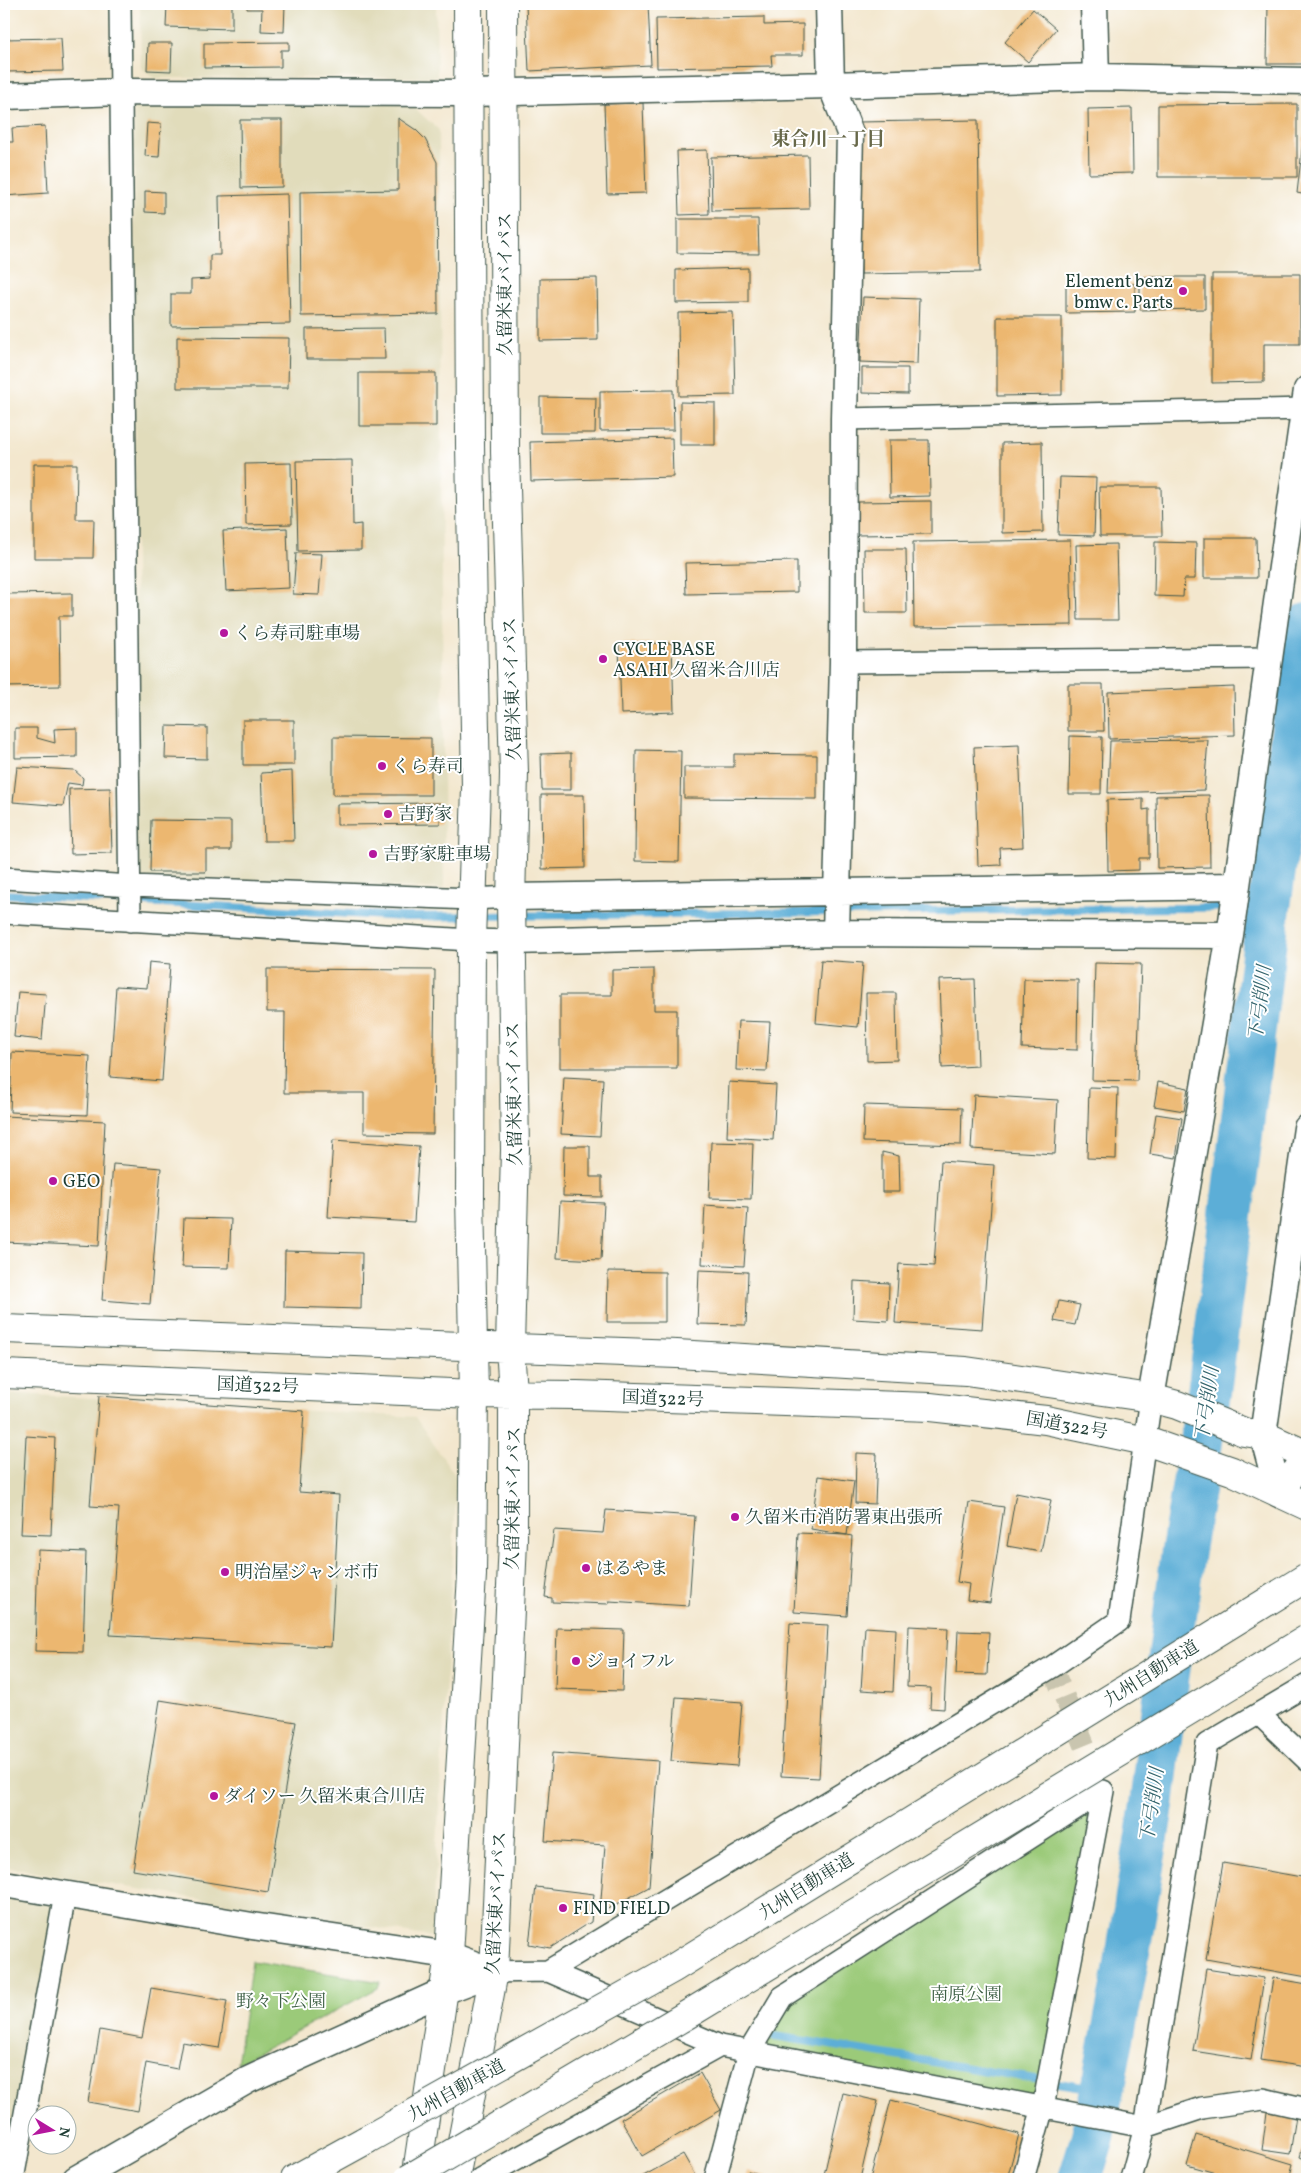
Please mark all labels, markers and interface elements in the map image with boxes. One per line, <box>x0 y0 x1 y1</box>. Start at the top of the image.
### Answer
district label: 東合川一丁目 <box>771 127 885 153</box>
street label: 久留米東バイパス <box>494 212 519 356</box>
place label: Element benz bmw c. Parts <box>1065 270 1173 316</box>
marker: Element benz bmw c. Parts <box>1177 285 1189 297</box>
street label: 久留米東バイパス <box>499 617 528 761</box>
place label: くら寿司駐車場 <box>234 622 360 647</box>
marker: くら寿司駐車場 <box>218 627 230 639</box>
place label: CYCLE BASE ASAHI 久留米合川店 <box>613 638 780 684</box>
marker: CYCLE BASE ASAHI 久留米合川店 <box>597 653 609 665</box>
place label: くら寿司 <box>392 755 464 780</box>
marker: くら寿司 <box>376 760 388 772</box>
place label: 吉野家 <box>398 803 452 828</box>
marker: 吉野家 <box>382 808 394 820</box>
place label: 吉野家駐車場 <box>383 843 491 868</box>
marker: 吉野家駐車場 <box>367 848 379 860</box>
water label: 下弓削川 <box>1243 962 1279 1043</box>
street label: 久留米東バイパス <box>502 1022 529 1166</box>
place label: GEO <box>63 1170 100 1195</box>
marker: GEO <box>47 1175 59 1187</box>
water label: 下弓削川 <box>1190 1363 1226 1444</box>
street label: 国道322号 <box>216 1373 300 1400</box>
street label: 国道322号 <box>621 1386 705 1413</box>
street label: 国道322号 <box>1024 1407 1110 1446</box>
street label: 久留米東バイパス <box>501 1426 528 1570</box>
place label: 久留米市消防署東出張所 <box>745 1506 943 1531</box>
marker: 久留米市消防署東出張所 <box>729 1511 741 1523</box>
place label: はるやま <box>596 1557 668 1582</box>
place label: 明治屋ジャンボ市 <box>235 1561 379 1586</box>
marker: はるやま <box>580 1562 592 1574</box>
marker: 明治屋ジャンボ市 <box>219 1566 231 1578</box>
street label: 九州自動車道 <box>1099 1635 1204 1713</box>
place label: ジョイフル <box>586 1650 674 1675</box>
marker: ジョイフル <box>570 1655 582 1667</box>
water label: 下弓削川 <box>1135 1764 1171 1845</box>
place label: ダイソー 久留米東合川店 <box>224 1785 425 1810</box>
marker: ダイソー 久留米東合川店 <box>208 1790 220 1802</box>
street label: 久留米東バイパス <box>481 1831 514 1975</box>
street label: 九州自動車道 <box>754 1848 859 1926</box>
place label: FIND FIELD <box>573 1897 670 1922</box>
marker: FIND FIELD <box>557 1902 569 1914</box>
park label: 南原公園 <box>930 1983 1002 2008</box>
park label: 野々下公園 <box>236 1990 326 2015</box>
street label: 九州自動車道 <box>403 2054 510 2128</box>
north arrow <box>28 2106 78 2156</box>
text: N <box>53 2125 74 2139</box>

